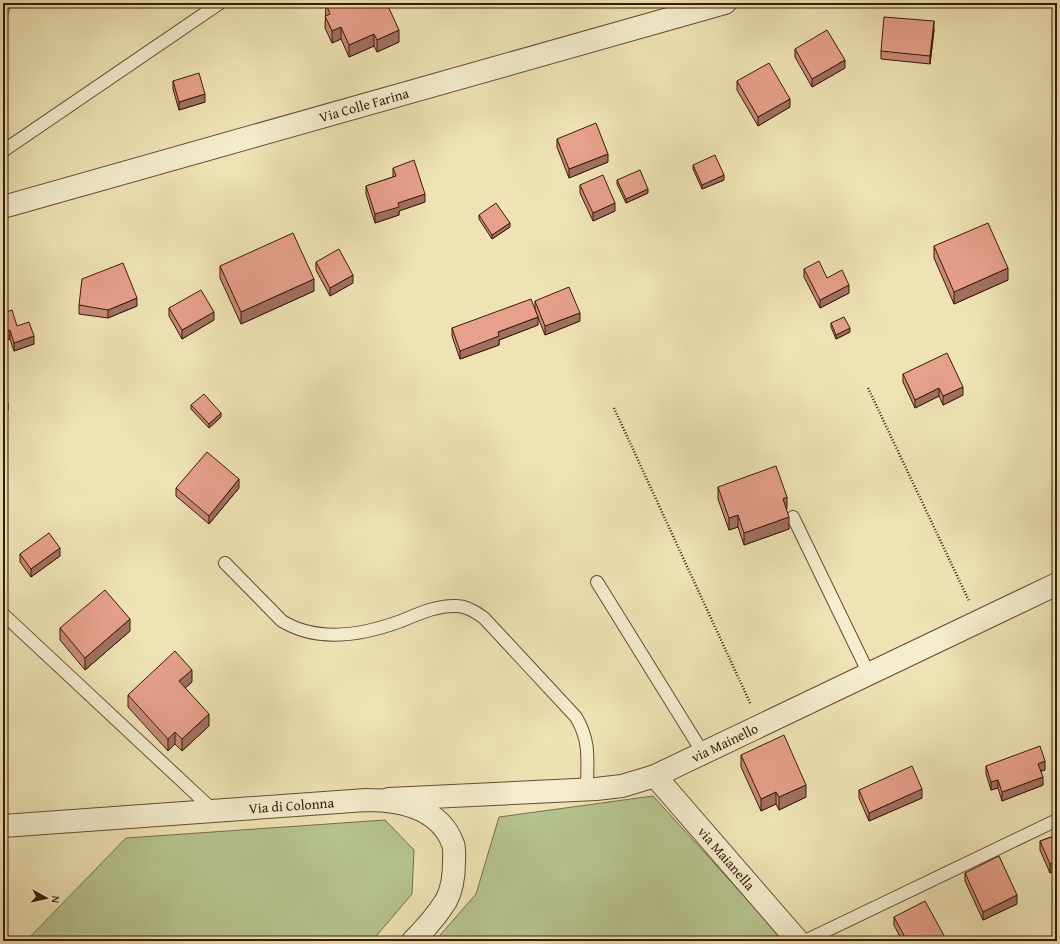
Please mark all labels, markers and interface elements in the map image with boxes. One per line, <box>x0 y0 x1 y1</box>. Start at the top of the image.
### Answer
street label: Via Colle Farina <box>317 83 411 127</box>
street label: via Mainello <box>688 718 761 767</box>
street label: Via di Colonna <box>248 792 335 818</box>
street label: via Maianella <box>693 822 760 895</box>
north arrow <box>26 878 66 918</box>
text: N <box>47 895 64 905</box>

